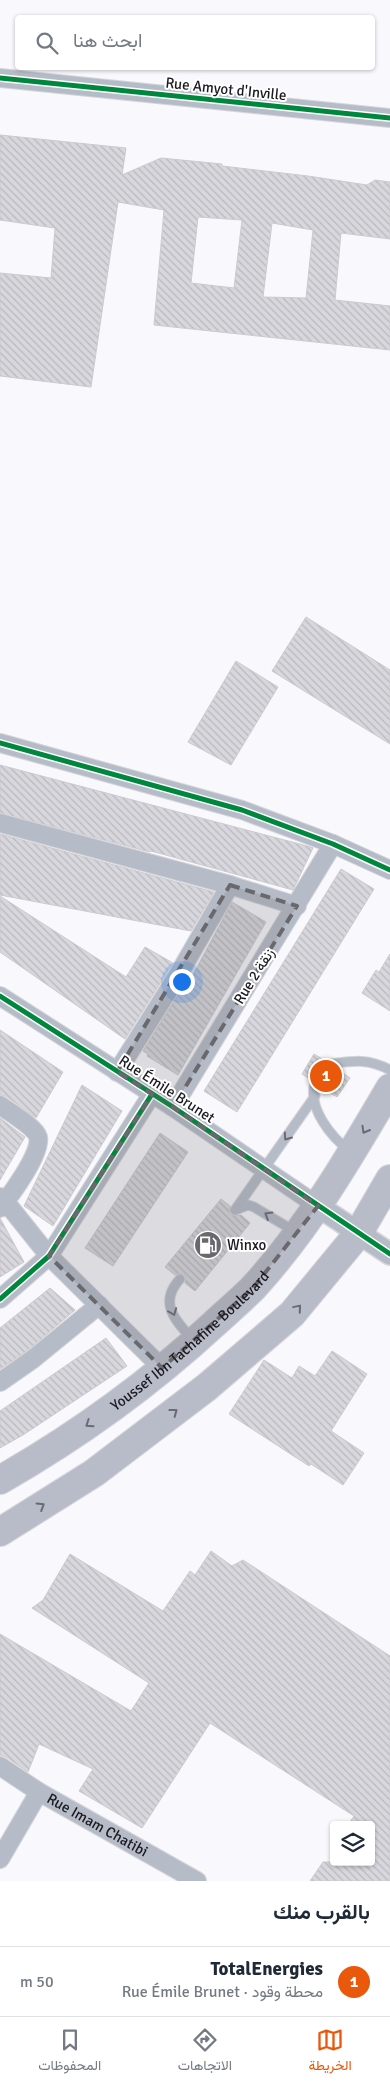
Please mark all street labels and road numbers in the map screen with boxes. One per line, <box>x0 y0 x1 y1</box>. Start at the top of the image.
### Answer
street label: Rue Amyot d'Inville <box>165 74 287 104</box>
street label: Rue 2 زنقة <box>230 945 278 1007</box>
street label: Rue Émile Brunet <box>116 1050 219 1127</box>
street label: Youssef Ibn Tachafine Boulevard <box>107 1267 273 1415</box>
street label: Rue Imam Chatibi <box>44 1789 151 1861</box>

